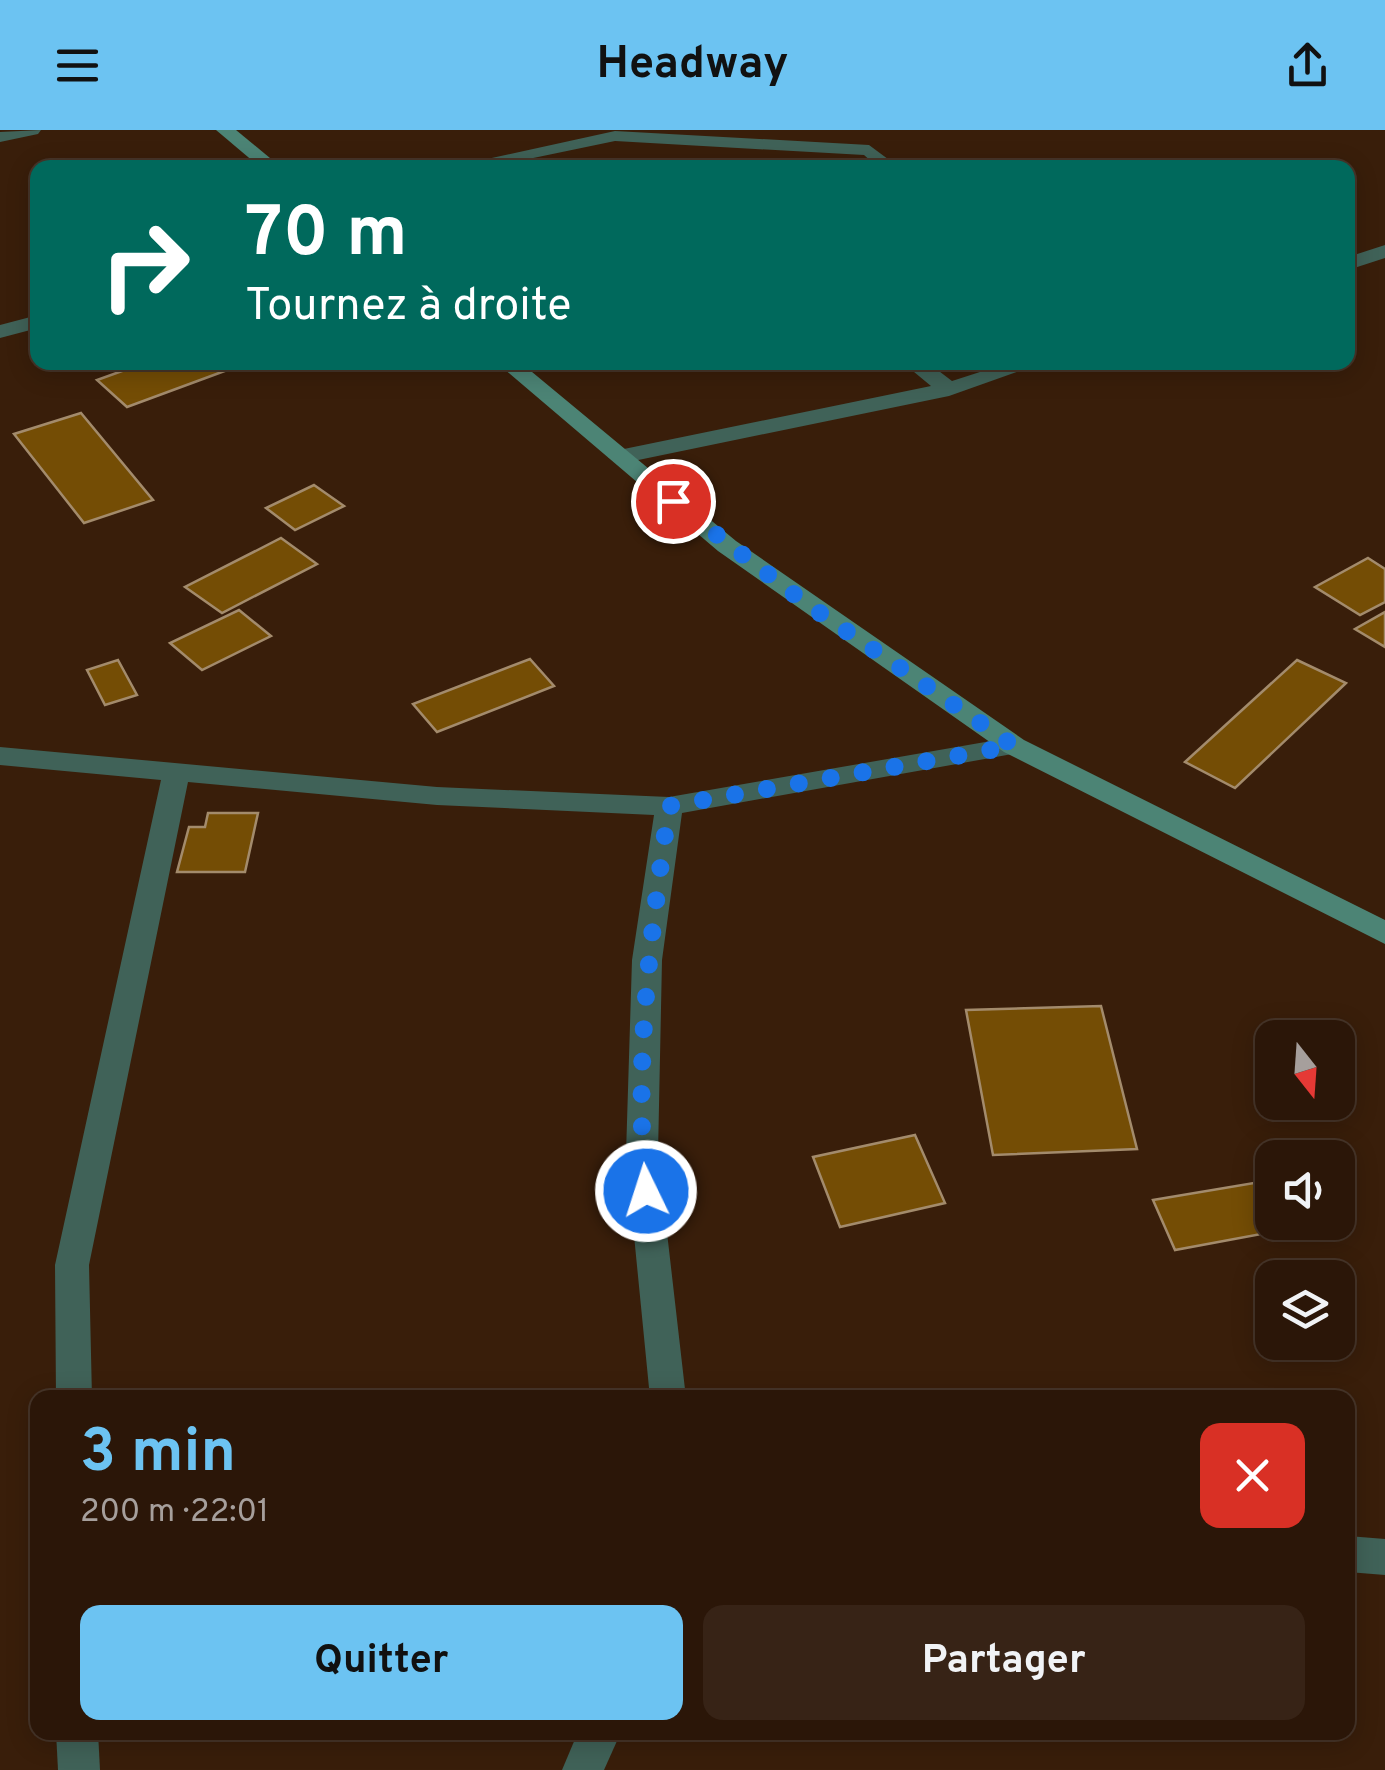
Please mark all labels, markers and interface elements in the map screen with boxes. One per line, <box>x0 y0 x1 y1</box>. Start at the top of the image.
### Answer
text: Headway <box>596 37 789 94</box>
icon: menu <box>50 38 105 93</box>
icon: share <box>1280 38 1335 93</box>
text: 70 m <box>245 192 408 281</box>
icon: right <box>80 200 210 330</box>
text: Tournez à droite <box>245 279 572 336</box>
pin <box>631 459 716 544</box>
icon: arrive <box>646 474 701 529</box>
north arrow <box>1255 1020 1355 1120</box>
map controls <box>1255 1020 1355 1360</box>
position arrow <box>594 1139 698 1243</box>
button: sound <box>1255 1140 1355 1240</box>
button: layers <box>1255 1260 1355 1360</box>
text: 3 min <box>80 1417 236 1493</box>
button: close <box>1200 1423 1305 1528</box>
text: 200 m · 22:01 <box>80 1493 269 1533</box>
button: Quitter <box>80 1605 683 1720</box>
button: Partager <box>703 1605 1305 1720</box>

